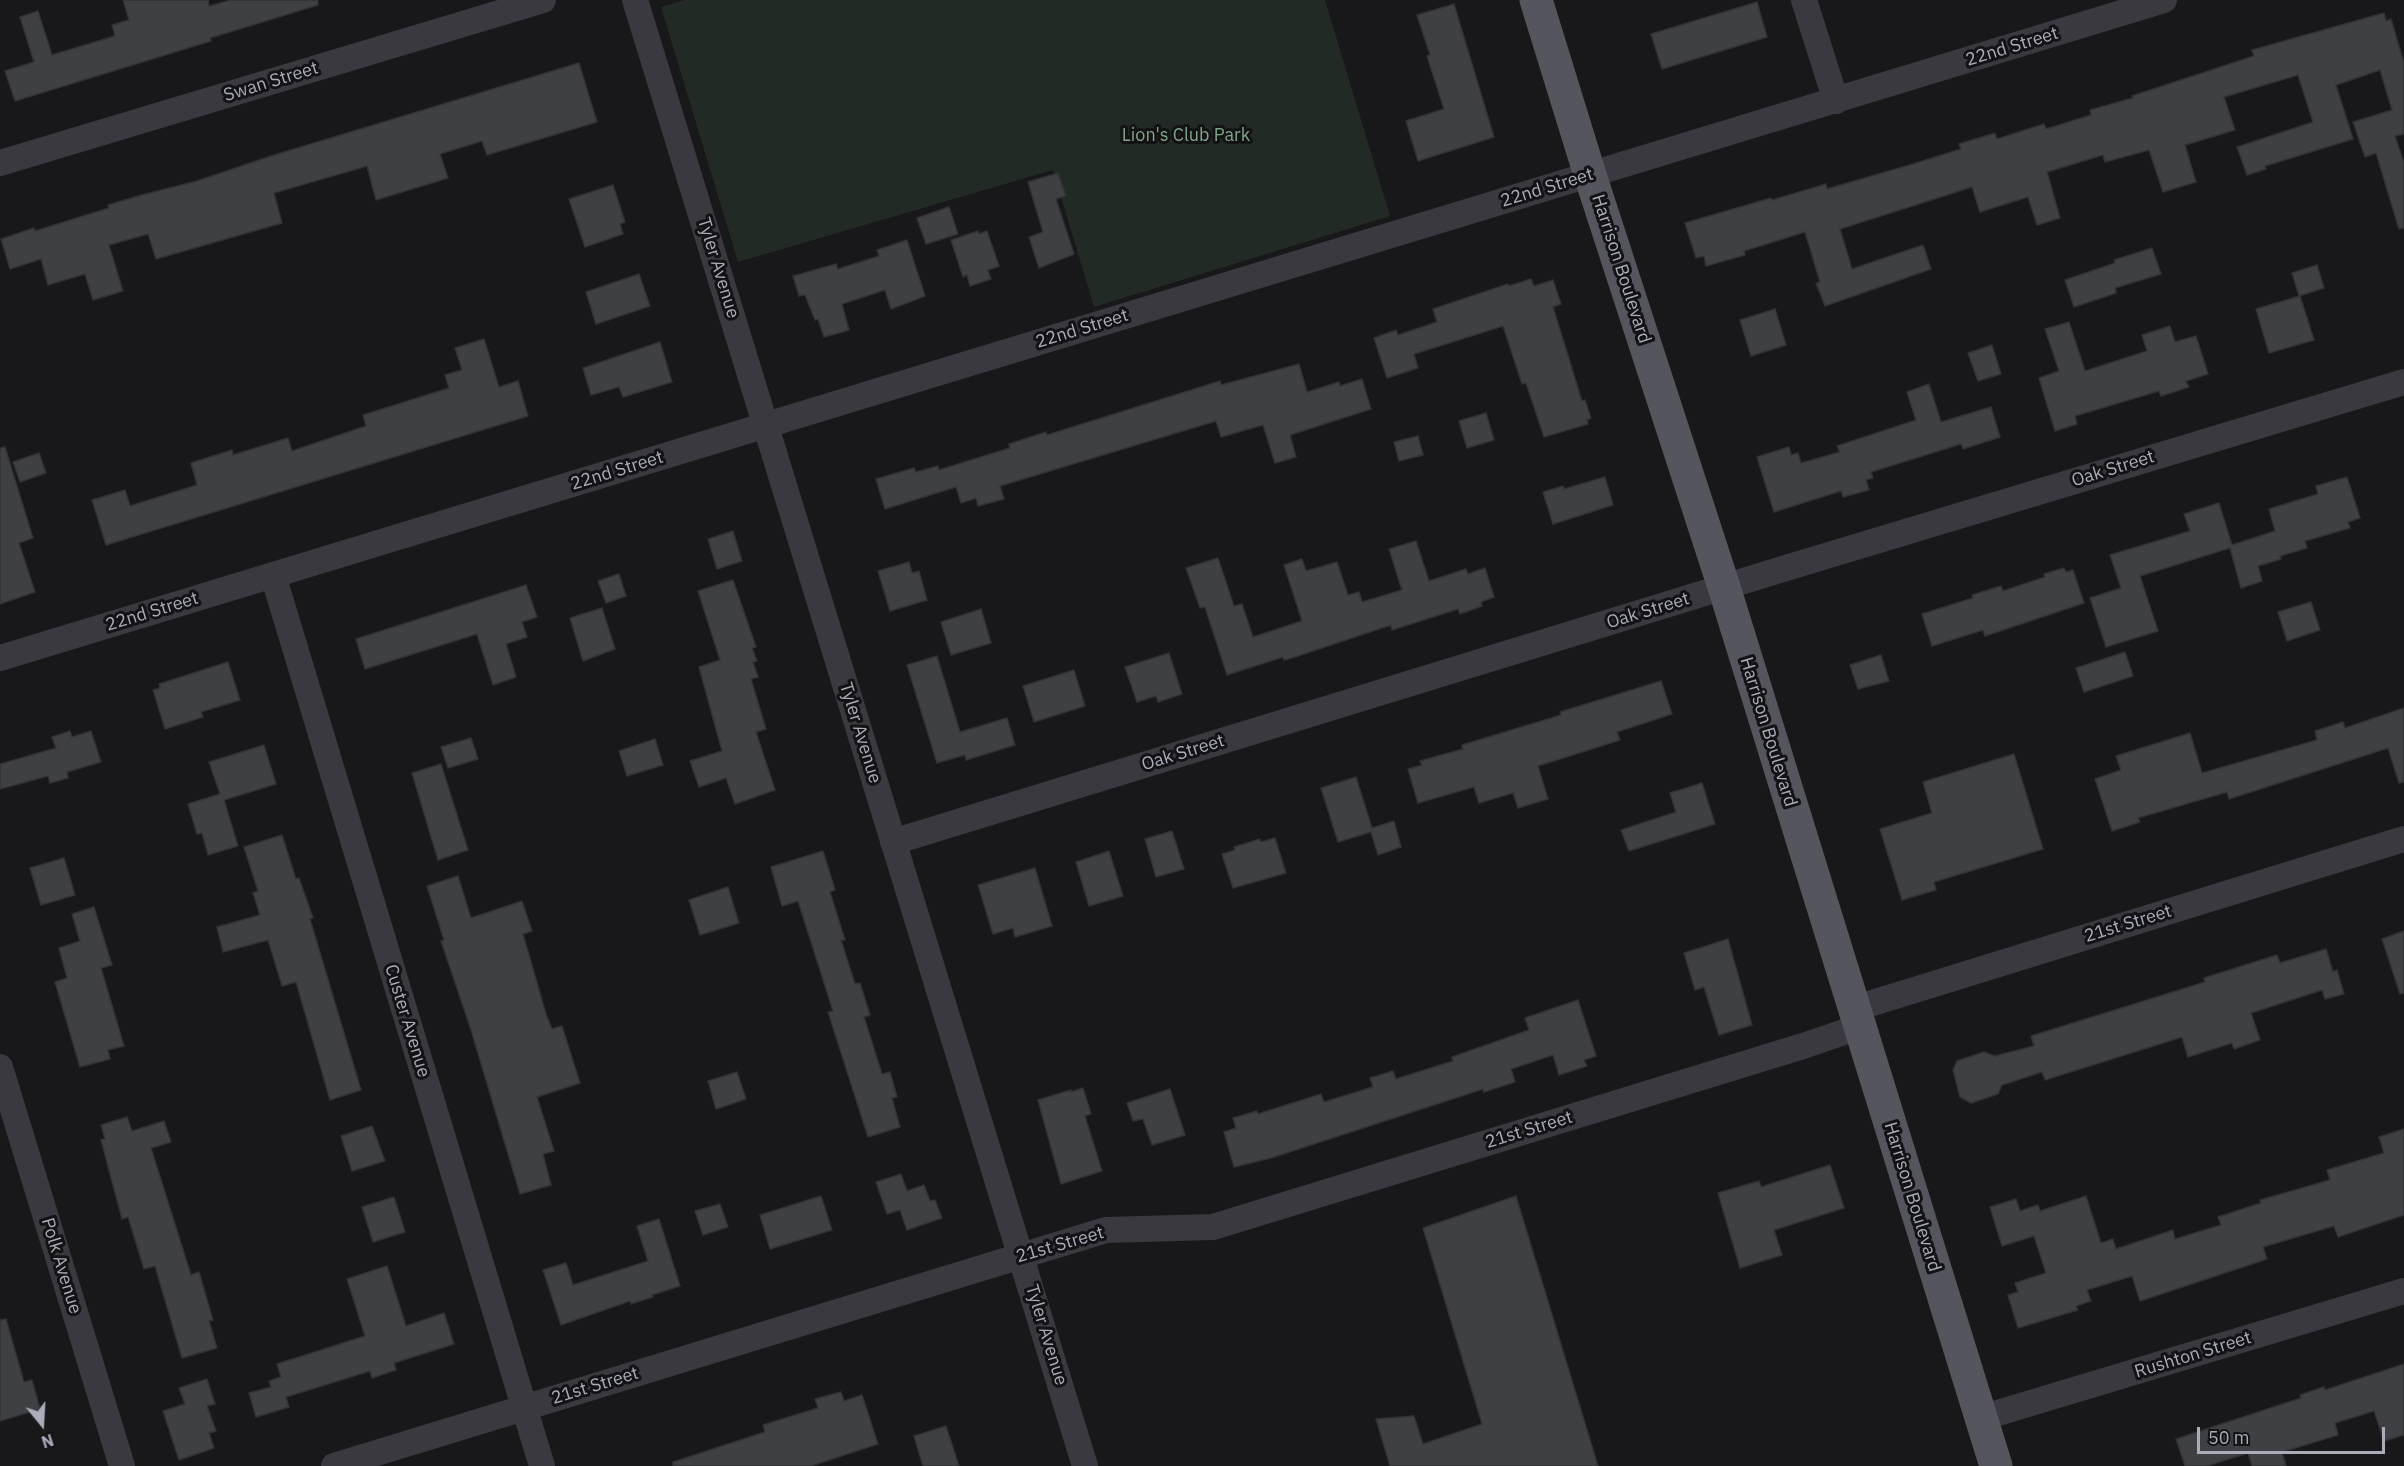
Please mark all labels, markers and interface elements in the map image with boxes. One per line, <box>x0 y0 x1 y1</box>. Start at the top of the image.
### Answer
street label: 22nd Street <box>1963 23 2061 71</box>
street label: Swan Street <box>221 57 321 107</box>
park label: Lion's Club Park <box>1122 125 1250 147</box>
street label: 22nd Street <box>1498 164 1596 212</box>
street label: Harrison Boulevard <box>1587 192 1655 346</box>
street label: Tyler Avenue <box>692 215 744 321</box>
street label: 22nd Street <box>1033 305 1131 353</box>
street label: Oak Street <box>2069 446 2157 492</box>
street label: 22nd Street <box>568 447 666 495</box>
street label: 22nd Street <box>103 588 201 636</box>
street label: Oak Street <box>1604 588 1692 634</box>
street label: Harrison Boulevard <box>1735 655 1801 809</box>
street label: Tyler Avenue <box>834 680 886 786</box>
street label: Oak Street <box>1139 730 1227 776</box>
street label: 21st Street <box>2082 900 2174 948</box>
street label: Custer Avenue <box>380 962 434 1080</box>
street label: 21st Street <box>1483 1106 1575 1154</box>
street label: Harrison Boulevard <box>1879 1120 1945 1274</box>
street label: Polk Avenue <box>36 1215 86 1317</box>
street label: 21st Street <box>1014 1222 1106 1268</box>
street label: Tyler Avenue <box>1020 1282 1072 1388</box>
street label: Rushton Street <box>2132 1327 2254 1383</box>
street label: 21st Street <box>549 1362 641 1410</box>
north arrow <box>12 1394 72 1454</box>
scale bar <box>2200 1415 2388 1453</box>
text: 50 m <box>2208 1426 2250 1449</box>
text: N <box>39 1430 56 1452</box>

